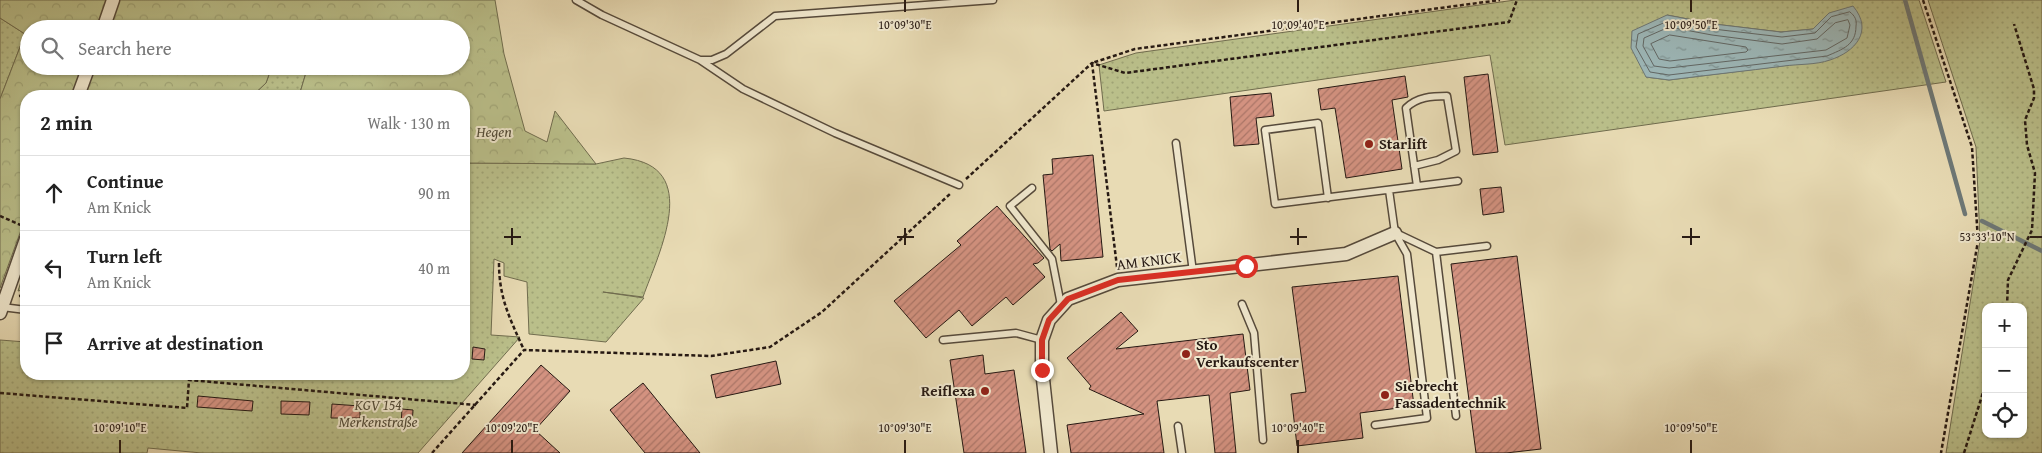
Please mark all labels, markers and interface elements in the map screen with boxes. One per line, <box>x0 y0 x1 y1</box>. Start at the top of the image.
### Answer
text: 10°09'30"E <box>878 16 932 33</box>
text: 10°09'40"E <box>1271 16 1325 33</box>
text: 10°09'50"E <box>1664 16 1718 33</box>
search box <box>20 20 470 75</box>
icon: search <box>38 34 66 62</box>
text: Search here <box>78 34 172 62</box>
text: 2 min <box>40 107 92 138</box>
text: Walk · 130 m <box>367 111 450 135</box>
park label: Hegen <box>475 121 512 142</box>
place label: Starlift <box>1379 133 1428 154</box>
marker: Starlift <box>1363 138 1375 150</box>
text: Continue <box>87 167 164 195</box>
icon: ahead <box>40 179 68 207</box>
text: 90 m <box>418 181 450 205</box>
text: Am Knick <box>87 195 151 219</box>
text: 53°33'10"N <box>1959 228 2015 245</box>
text: Turn left <box>87 242 162 270</box>
street label: AM KNICK <box>1115 246 1183 275</box>
icon: left <box>40 254 68 282</box>
route start <box>1235 255 1258 278</box>
text: 40 m <box>418 256 450 280</box>
text: Am Knick <box>87 270 151 294</box>
map controls <box>1982 303 2027 438</box>
button: + <box>1982 303 2027 348</box>
icon: arrive <box>40 329 68 357</box>
text: Arrive at destination <box>87 329 263 357</box>
place label: Sto Verkaufscenter <box>1196 334 1299 372</box>
marker: Sto Verkaufscenter <box>1180 348 1192 360</box>
button: − <box>1982 348 2027 393</box>
route end <box>1031 359 1054 382</box>
place label: Siebrecht Fassadentechnik <box>1395 375 1506 413</box>
place label: Reiflexa <box>921 380 975 401</box>
marker: Reiflexa <box>979 385 991 397</box>
marker: Siebrecht Fassadentechnik <box>1379 389 1391 401</box>
button: locate <box>1982 393 2027 438</box>
park label: KGV 154 Merkenstraße <box>338 394 418 432</box>
text: 10°09'10"E <box>93 419 147 436</box>
text: 10°09'20"E <box>485 419 539 436</box>
text: 10°09'30"E <box>878 419 932 436</box>
text: 10°09'40"E <box>1271 419 1325 436</box>
text: 10°09'50"E <box>1664 419 1718 436</box>

